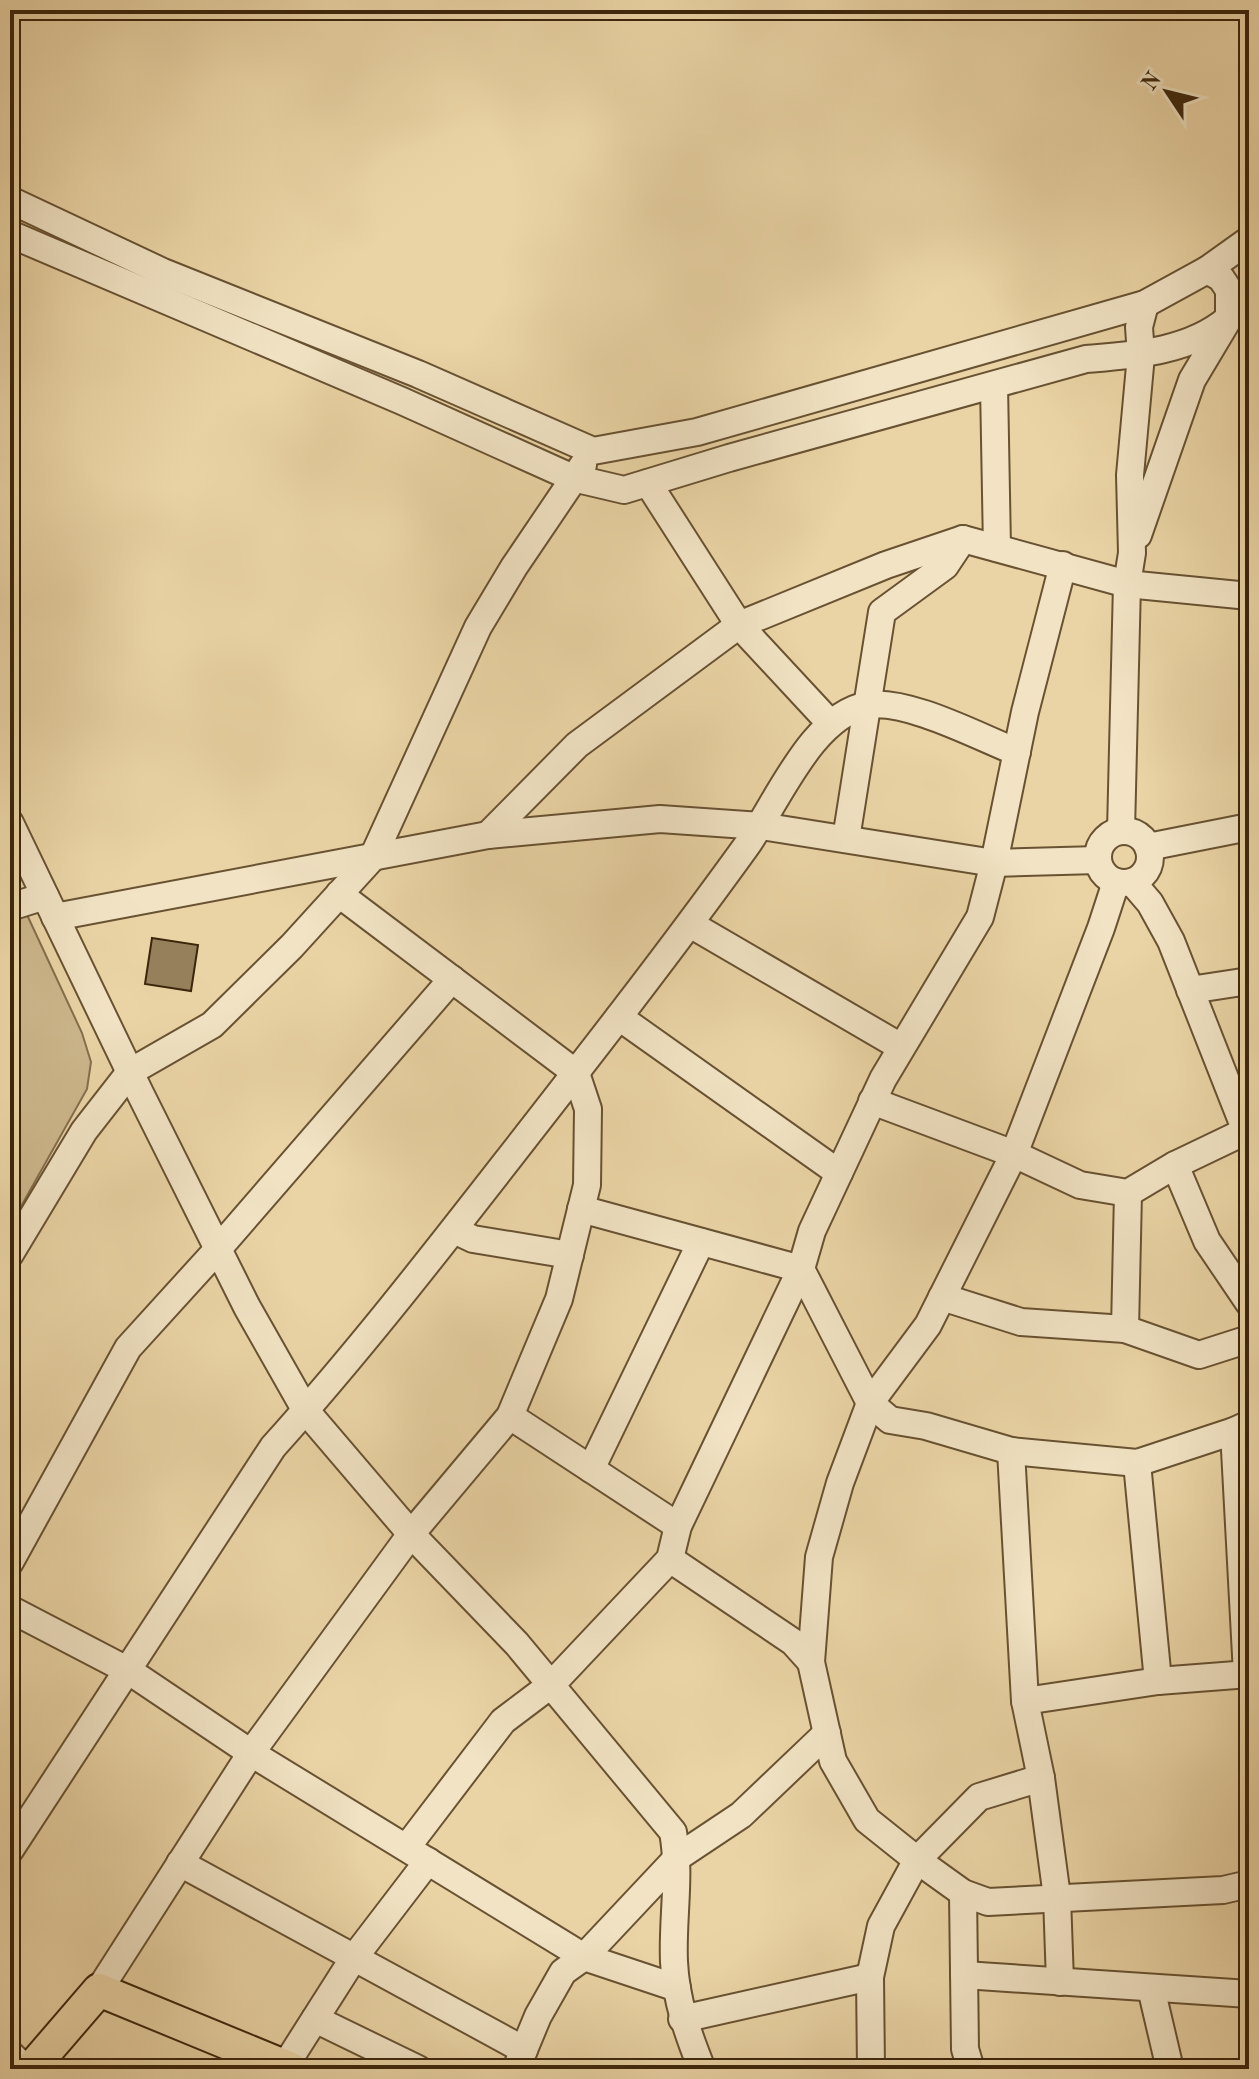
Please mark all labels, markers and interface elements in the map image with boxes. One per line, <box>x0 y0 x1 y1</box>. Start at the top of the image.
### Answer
north arrow <box>1127 52 1207 132</box>
text: N <box>1138 68 1166 95</box>

